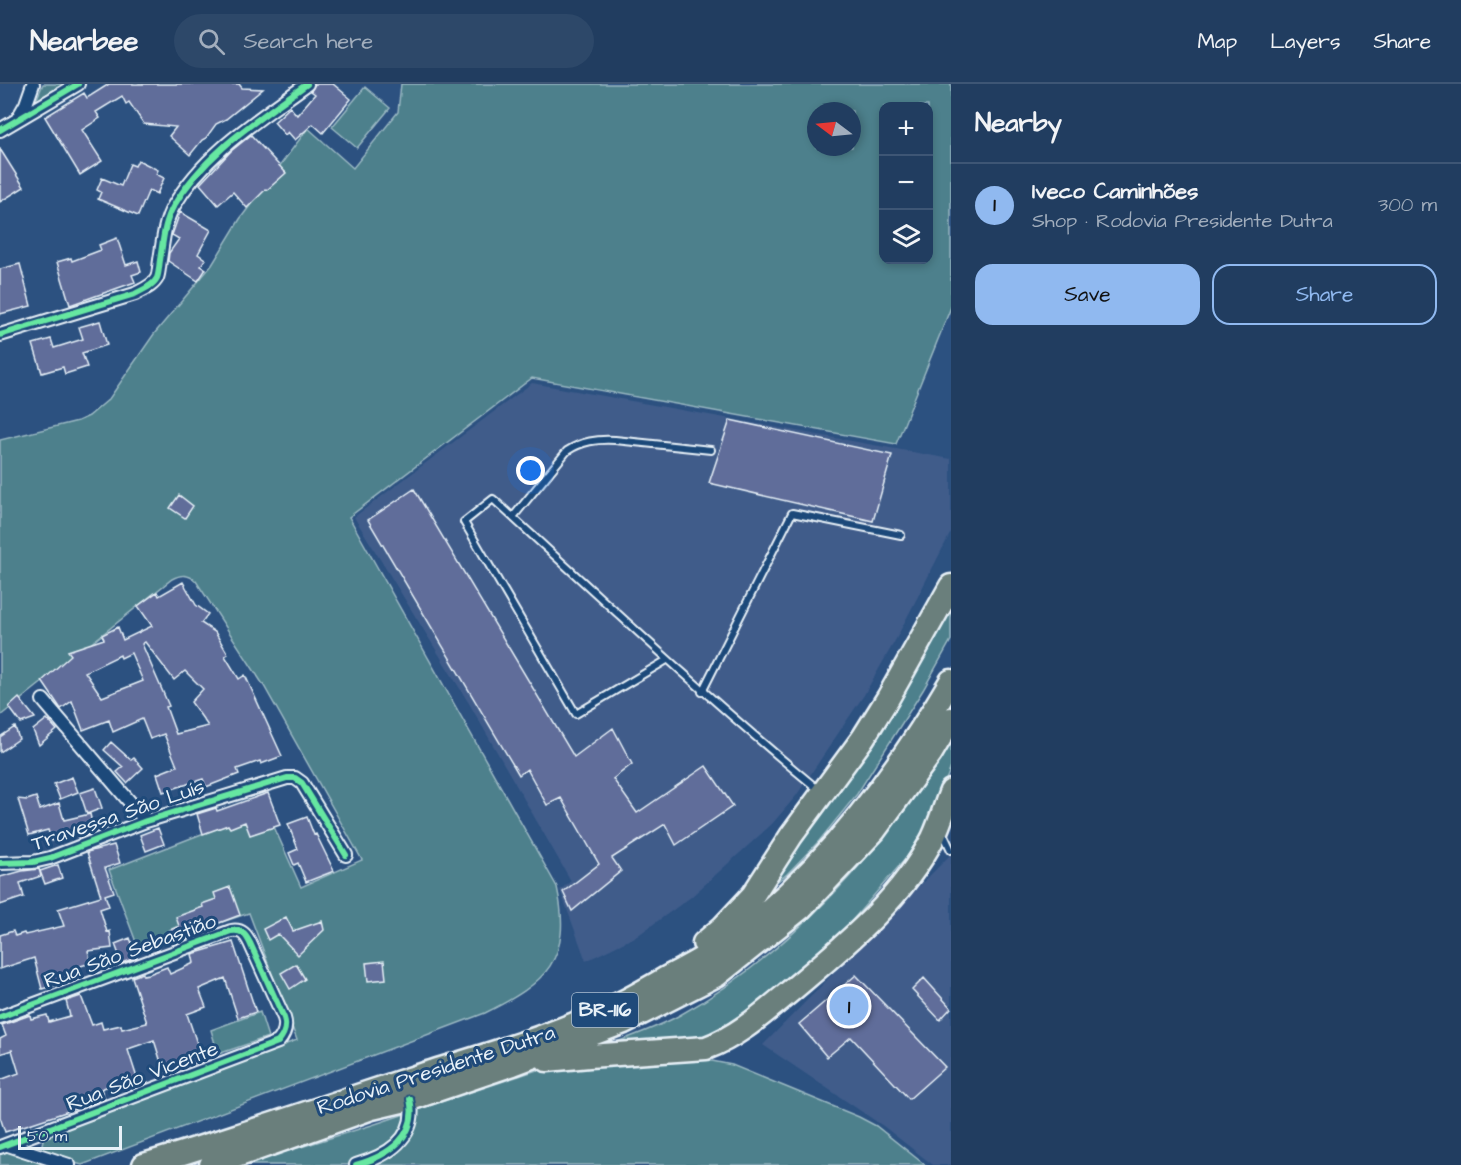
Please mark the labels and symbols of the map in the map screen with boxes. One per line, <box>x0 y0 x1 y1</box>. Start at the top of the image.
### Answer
north arrow <box>807 102 861 156</box>
your location <box>516 456 545 485</box>
street label: Travessa São Luís <box>28 772 208 858</box>
street label: Rua São Sebastião <box>40 906 220 996</box>
pin: 1 <box>830 984 868 1028</box>
road number: BR-116 <box>572 993 638 1027</box>
street label: Rodovia Presidente Dutra <box>313 1018 559 1122</box>
street label: Rua São Vicente <box>62 1034 222 1118</box>
scale bar <box>18 1123 122 1150</box>

